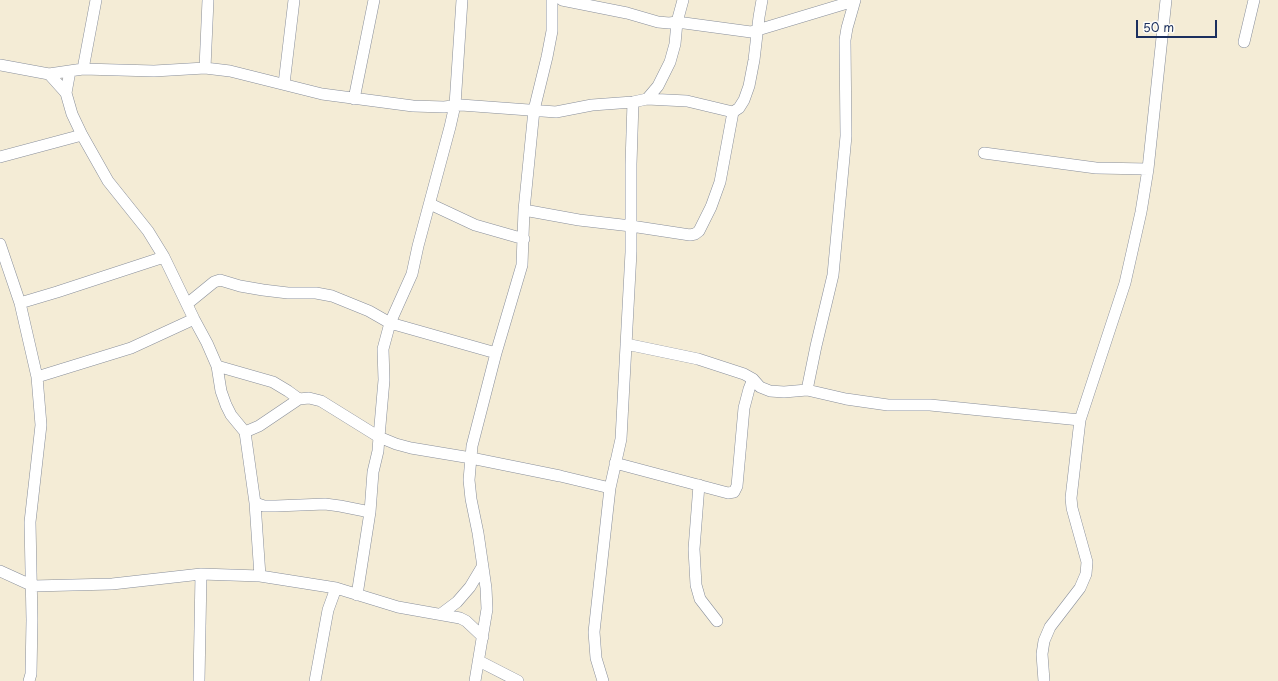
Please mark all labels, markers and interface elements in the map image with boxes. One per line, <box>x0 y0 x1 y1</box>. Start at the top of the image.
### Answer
scale bar <box>1138 12 1219 38</box>
text: 50 m <box>1143 18 1174 36</box>

